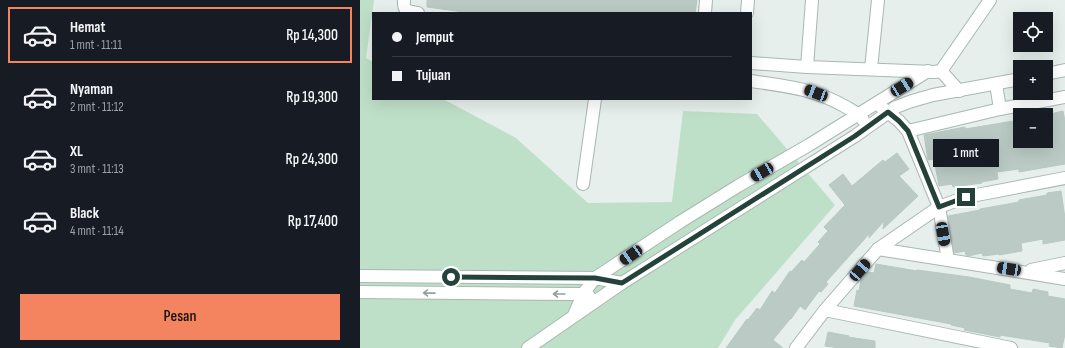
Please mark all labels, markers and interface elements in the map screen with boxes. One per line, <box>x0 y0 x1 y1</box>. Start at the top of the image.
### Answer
map controls <box>1013 12 1053 148</box>
button: locate <box>1013 12 1053 52</box>
icon: car <box>22 17 58 53</box>
text: Hemat <box>70 18 105 37</box>
text: Rp 14,300 <box>286 26 338 45</box>
text: Jemput <box>416 28 454 47</box>
text: 1 mnt · 11:11 <box>70 37 122 53</box>
button: + <box>1013 60 1053 100</box>
text: Tujuan <box>416 66 451 85</box>
car <box>889 76 915 98</box>
icon: car <box>22 79 58 115</box>
text: Nyaman <box>70 80 113 99</box>
car <box>803 83 829 103</box>
text: Rp 19,300 <box>286 88 338 107</box>
text: 2 mnt · 11:12 <box>70 99 124 115</box>
button: − <box>1013 108 1053 148</box>
callout: 1 mnt <box>933 139 999 167</box>
icon: car <box>22 141 58 177</box>
text: XL <box>70 142 83 161</box>
text: 1 mnt <box>953 145 979 161</box>
text: Rp 24,300 <box>286 150 338 169</box>
text: 3 mnt · 11:13 <box>70 161 124 177</box>
car <box>749 161 775 183</box>
route end <box>957 188 975 206</box>
icon: car <box>22 203 58 239</box>
text: Black <box>70 204 99 223</box>
text: Rp 17,400 <box>288 212 338 231</box>
car <box>935 221 951 247</box>
text: 4 mnt · 11:14 <box>70 223 124 239</box>
car <box>618 243 644 267</box>
car <box>848 257 872 283</box>
car <box>996 261 1022 277</box>
route start <box>442 268 460 286</box>
one-way arrow <box>423 289 436 297</box>
one-way arrow <box>553 290 566 298</box>
button: Pesan <box>20 294 340 340</box>

